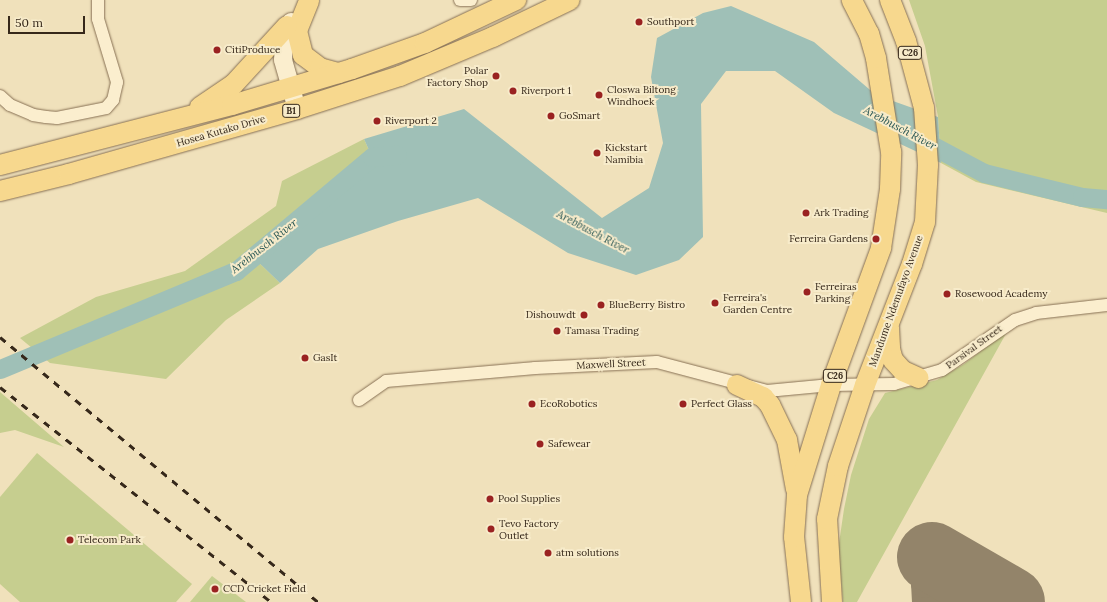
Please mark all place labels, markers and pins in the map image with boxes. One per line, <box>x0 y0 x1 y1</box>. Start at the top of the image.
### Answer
place label: Southport <box>647 16 694 28</box>
marker: Southport <box>634 17 644 27</box>
place label: CitiProduce <box>225 44 280 56</box>
marker: CitiProduce <box>212 45 222 55</box>
place label: Polar Factory Shop <box>427 64 488 88</box>
marker: Polar Factory Shop <box>491 71 501 81</box>
place label: Closwa Biltong Windhoek <box>607 83 676 106</box>
place label: Riverport 1 <box>521 85 571 97</box>
marker: Riverport 1 <box>508 86 518 96</box>
marker: Closwa Biltong Windhoek <box>594 90 604 100</box>
place label: GoSmart <box>559 110 600 122</box>
marker: GoSmart <box>546 111 556 121</box>
place label: Riverport 2 <box>385 115 437 127</box>
marker: Riverport 2 <box>372 116 382 126</box>
place label: Kickstart Namibia <box>605 141 647 164</box>
marker: Kickstart Namibia <box>592 148 602 158</box>
place label: Ark Trading <box>814 207 869 219</box>
marker: Ark Trading <box>801 208 811 218</box>
place label: Ferreira Gardens <box>789 233 868 245</box>
marker: Ferreira Gardens <box>871 234 881 244</box>
place label: Ferreiras Parking <box>815 280 857 304</box>
marker: Ferreiras Parking <box>802 287 812 297</box>
place label: Rosewood Academy <box>955 288 1048 300</box>
marker: Rosewood Academy <box>942 289 952 299</box>
place label: Ferreira's Garden Centre <box>723 291 792 314</box>
marker: Ferreira's Garden Centre <box>710 298 720 308</box>
place label: BlueBerry Bistro <box>609 299 685 311</box>
marker: BlueBerry Bistro <box>596 300 606 310</box>
place label: Dishouwdt <box>526 309 576 321</box>
marker: Dishouwdt <box>579 310 589 320</box>
place label: Tamasa Trading <box>565 325 639 337</box>
marker: Tamasa Trading <box>552 326 562 336</box>
place label: GasIt <box>313 352 337 364</box>
marker: GasIt <box>300 353 310 363</box>
place label: EcoRobotics <box>540 398 597 410</box>
place label: Perfect Glass <box>691 398 752 410</box>
marker: EcoRobotics <box>527 399 537 409</box>
marker: Perfect Glass <box>678 399 688 409</box>
place label: Safewear <box>548 438 590 450</box>
marker: Safewear <box>535 439 545 449</box>
place label: Pool Supplies <box>498 493 560 505</box>
marker: Pool Supplies <box>485 494 495 504</box>
place label: Tevo Factory Outlet <box>499 517 559 540</box>
marker: Tevo Factory Outlet <box>486 524 496 534</box>
place label: Telecom Park <box>78 534 141 546</box>
marker: Telecom Park <box>65 535 75 545</box>
place label: atm solutions <box>556 547 619 559</box>
marker: atm solutions <box>543 548 553 558</box>
place label: CCD Cricket Field <box>223 583 306 595</box>
marker: CCD Cricket Field <box>210 584 220 594</box>

